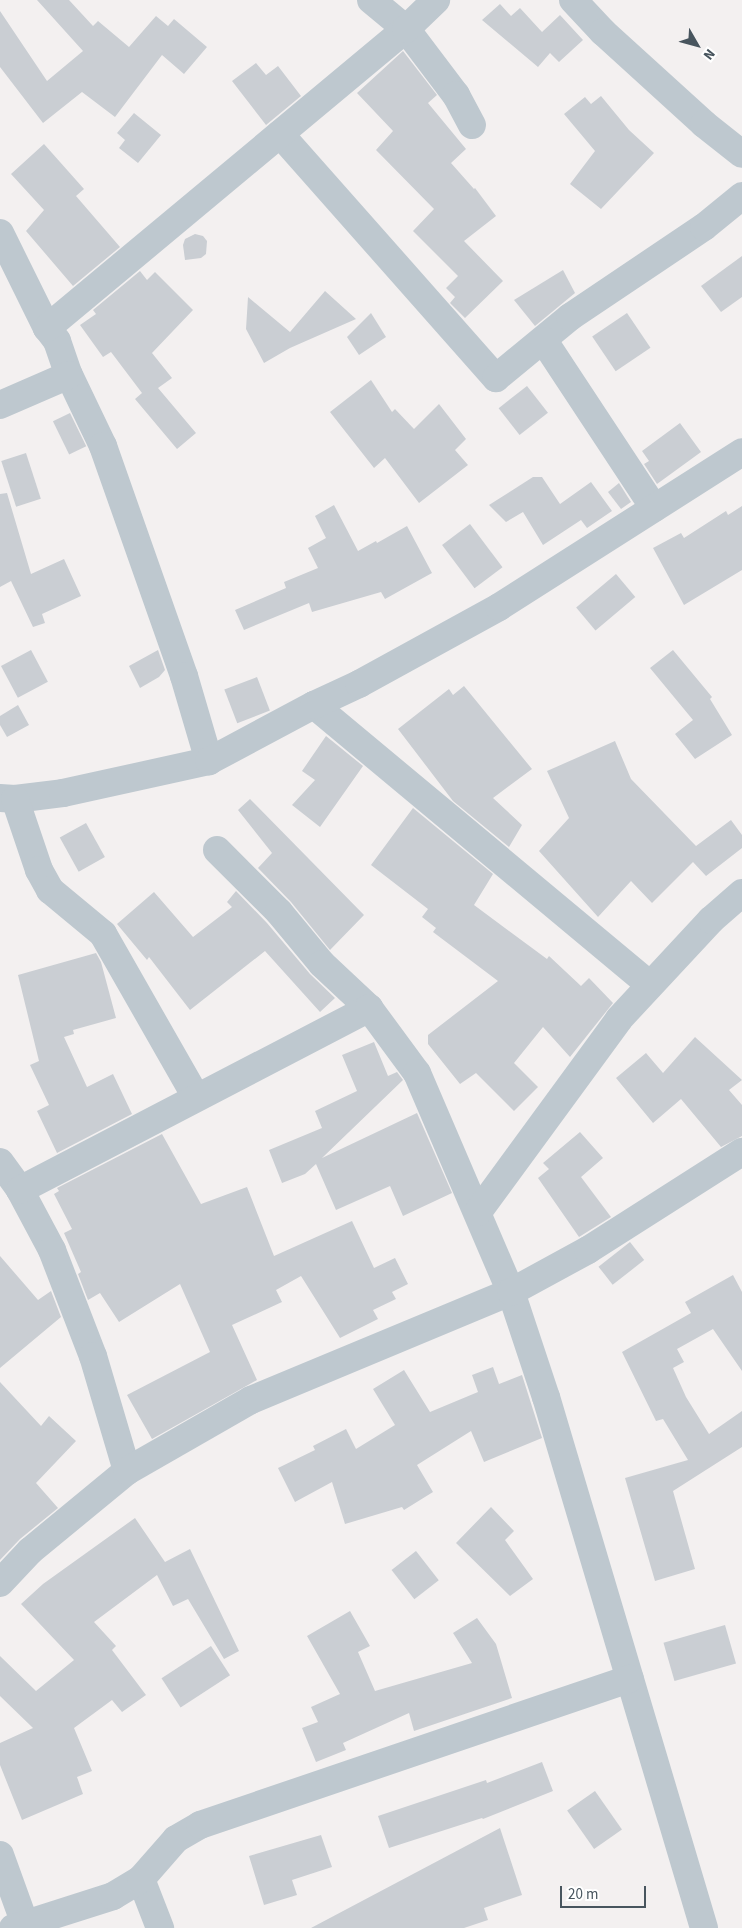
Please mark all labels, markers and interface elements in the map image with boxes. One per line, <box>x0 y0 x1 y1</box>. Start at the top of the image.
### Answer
north arrow <box>672 20 722 70</box>
text: N <box>698 44 720 64</box>
scale bar <box>562 1876 648 1908</box>
text: 20 m <box>568 1884 598 1905</box>

